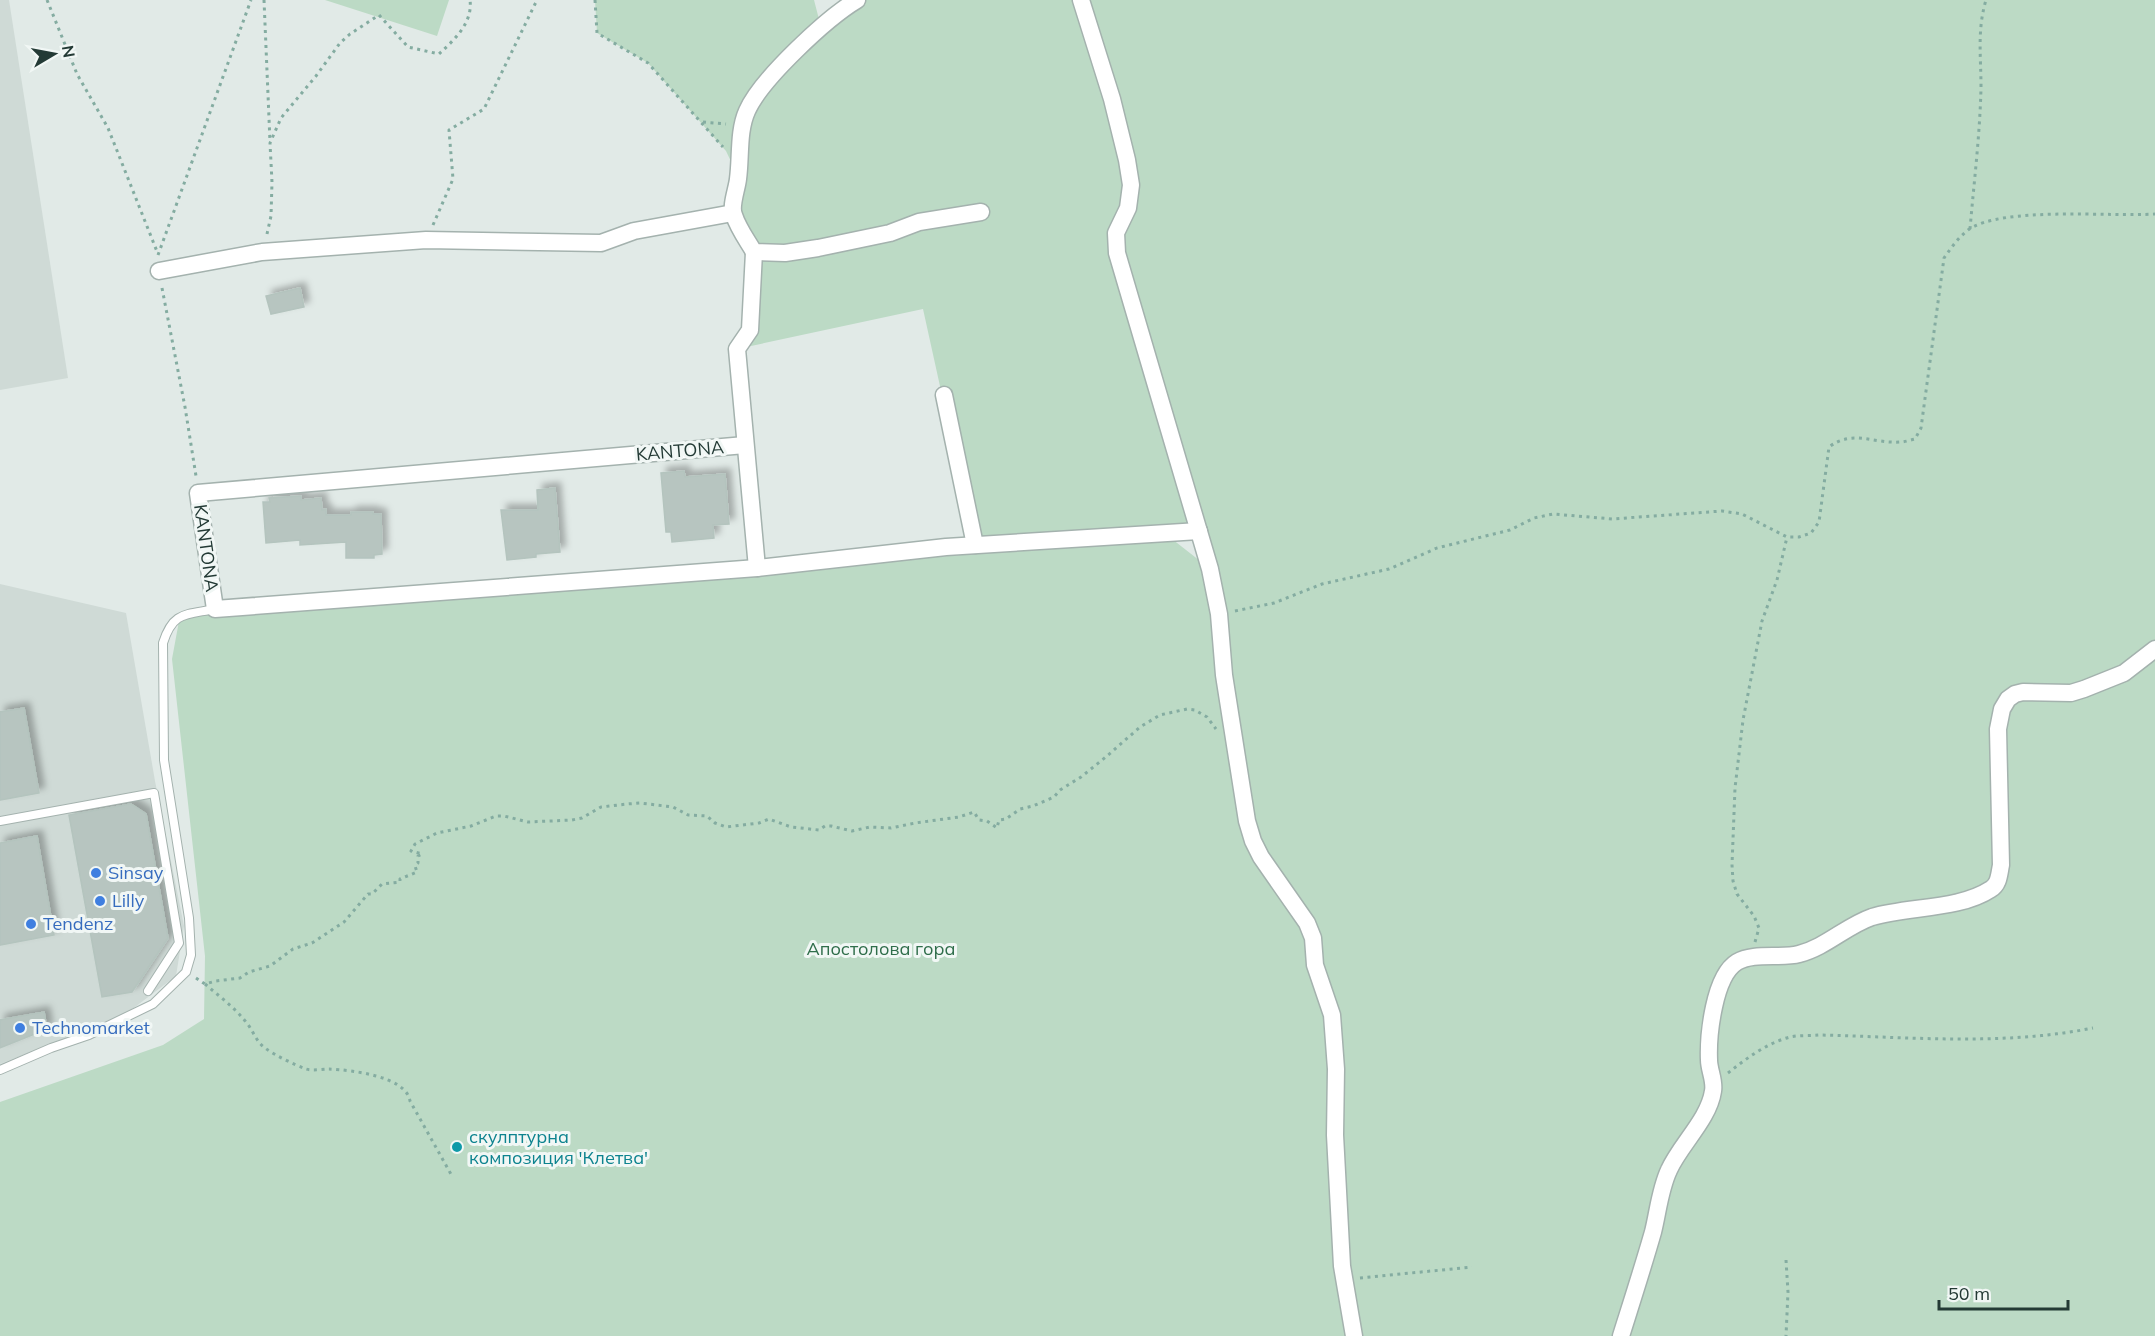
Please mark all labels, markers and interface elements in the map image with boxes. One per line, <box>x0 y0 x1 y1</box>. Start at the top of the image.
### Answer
north arrow <box>24 24 84 84</box>
text: N <box>58 44 80 59</box>
street label: KANTONA <box>635 435 725 466</box>
street label: KANTONA <box>189 503 224 593</box>
place label: Sinsay <box>108 861 164 884</box>
marker: Sinsay <box>89 866 103 880</box>
place label: Lilly <box>112 889 145 912</box>
marker: Lilly <box>93 894 107 908</box>
place label: Tendenz <box>43 912 113 935</box>
marker: Tendenz <box>24 917 38 931</box>
park label: Апостолова гора <box>806 937 956 960</box>
place label: Technomarket <box>32 1016 150 1039</box>
marker: Technomarket <box>13 1021 27 1035</box>
place label: скулптурна композиция 'Клетва' <box>469 1125 648 1169</box>
marker: скулптурна композиция 'Клетва' <box>450 1140 464 1154</box>
scale bar <box>1939 1273 2068 1311</box>
text: 50 m <box>1948 1282 1990 1305</box>

